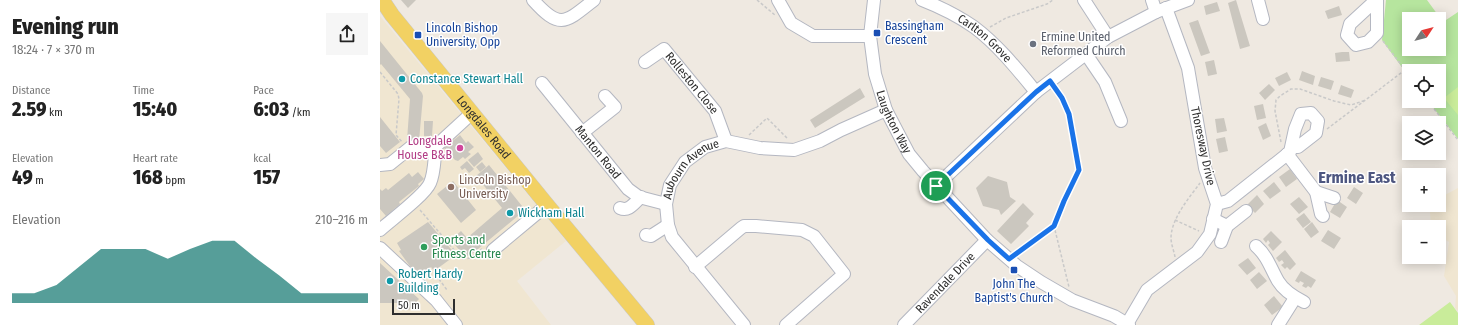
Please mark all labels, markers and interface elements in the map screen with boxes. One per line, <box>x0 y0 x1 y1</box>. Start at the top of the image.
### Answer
street label: Carlton Grove <box>955 11 1015 65</box>
north arrow <box>1402 12 1446 56</box>
map controls <box>1402 12 1446 264</box>
text: Evening run <box>12 13 119 40</box>
button: share <box>326 13 368 55</box>
place label: Bassingham Crescent <box>885 19 944 47</box>
place label: Lincoln Bishop University, Opp <box>426 21 500 49</box>
marker: Bassingham Crescent <box>872 28 882 38</box>
marker: Lincoln Bishop University, Opp <box>413 30 423 40</box>
place label: Ermine United Reformed Church <box>1041 30 1126 58</box>
marker: Ermine United Reformed Church <box>1028 39 1038 49</box>
text: 18:24 · 7 × 370 m <box>12 42 95 57</box>
street label: Rolleston Close <box>662 49 721 117</box>
button: locate <box>1402 64 1446 108</box>
place label: Constance Stewart Hall <box>410 72 523 86</box>
marker: Constance Stewart Hall <box>397 74 407 84</box>
text: Distance <box>12 84 51 97</box>
text: Time <box>133 84 154 97</box>
text: Pace <box>253 84 274 97</box>
street label: Laughton Way <box>873 89 915 156</box>
street label: Longdales Road <box>454 93 513 162</box>
text: 2.59 <box>12 97 47 121</box>
text: 15:40 <box>133 97 177 121</box>
text: 6:03 <box>253 97 289 121</box>
street label: Thoresway Drive <box>1188 105 1218 187</box>
text: km <box>47 106 63 119</box>
text: /km <box>289 106 310 119</box>
button: layers <box>1402 116 1446 160</box>
street label: Manton Road <box>572 123 624 182</box>
place label: Longdale House B&B <box>397 134 452 162</box>
street label: Aubourn Avenue <box>660 136 721 201</box>
marker: Longdale House B&B <box>455 143 465 153</box>
text: Elevation <box>12 152 53 165</box>
text: Heart rate <box>133 152 178 165</box>
text: kcal <box>253 152 271 165</box>
text: 49 <box>12 165 33 189</box>
text: 168 <box>133 165 163 189</box>
text: 157 <box>253 165 280 189</box>
district label: Ermine East <box>1318 168 1396 187</box>
button: + <box>1402 168 1446 212</box>
pin <box>919 169 953 203</box>
place label: Lincoln Bishop University <box>459 173 531 201</box>
text: m <box>33 174 44 187</box>
text: bpm <box>163 174 185 187</box>
icon: arrive <box>925 175 947 197</box>
marker: Lincoln Bishop University <box>446 182 456 192</box>
place label: Wickham Hall <box>518 206 584 220</box>
marker: Wickham Hall <box>505 208 515 218</box>
text: Elevation <box>12 212 61 227</box>
text: 210–216 m <box>315 212 368 227</box>
button: − <box>1402 220 1446 264</box>
place label: Sports and Fitness Centre <box>432 233 501 261</box>
marker: Sports and Fitness Centre <box>419 242 429 252</box>
street label: Ravendale Drive <box>913 250 978 316</box>
marker: John The Baptist's Church <box>1009 265 1019 275</box>
place label: Robert Hardy Building <box>398 267 463 295</box>
marker: Robert Hardy Building <box>385 276 395 286</box>
place label: John The Baptist's Church <box>975 277 1053 305</box>
scale bar <box>392 297 455 316</box>
text: 50 m <box>398 299 420 312</box>

